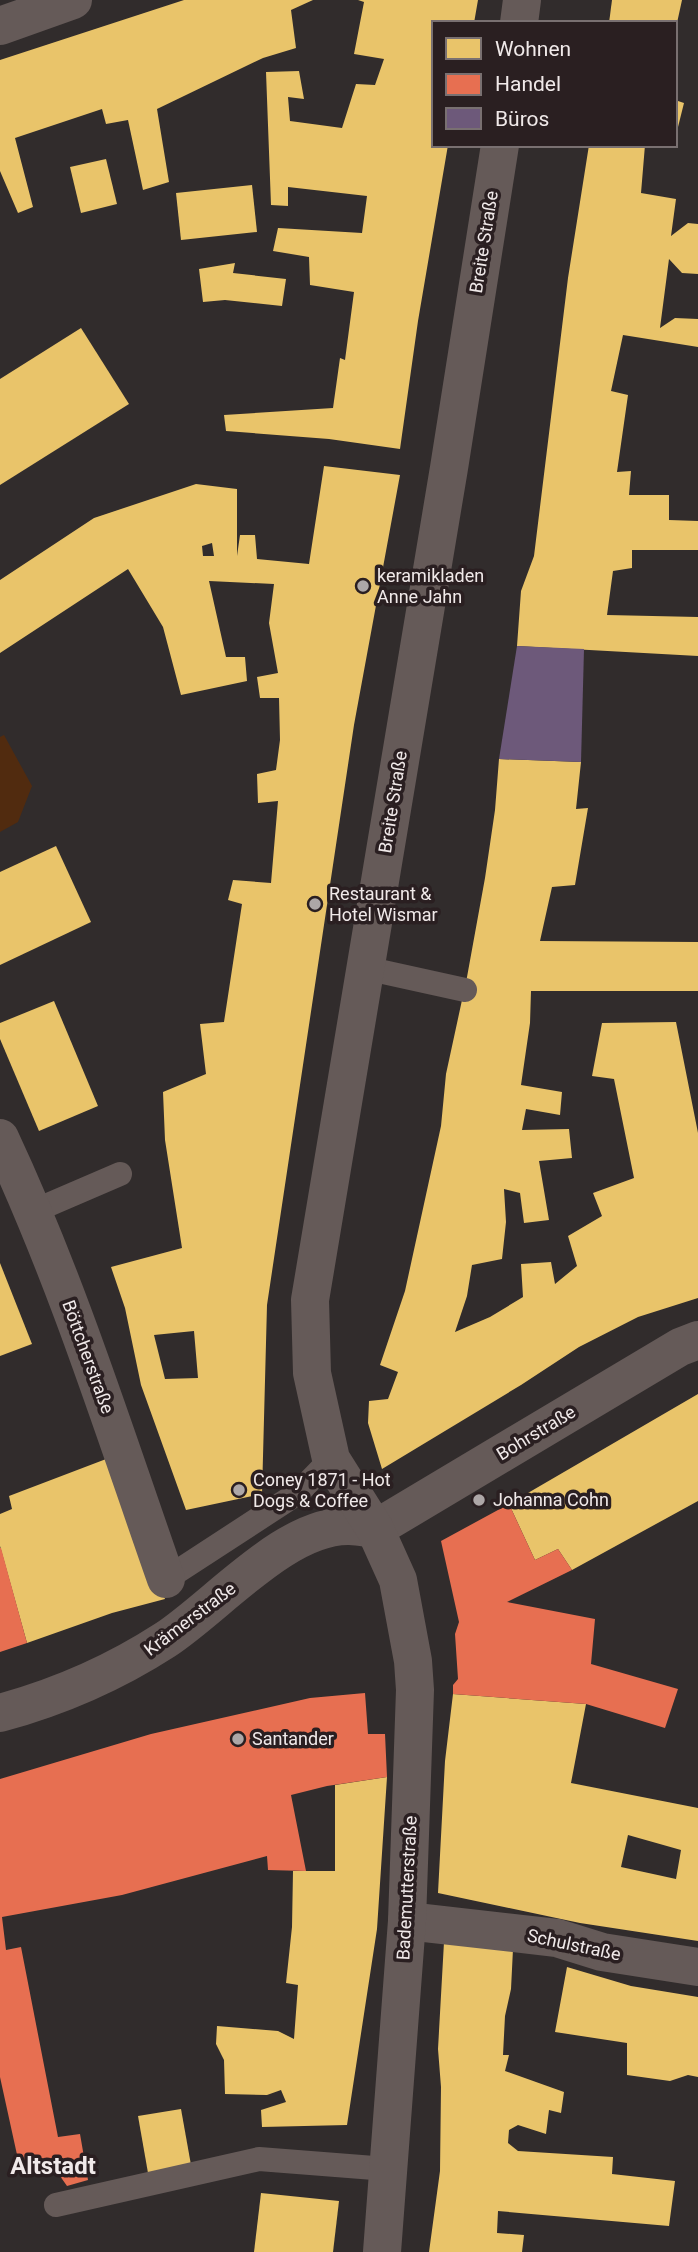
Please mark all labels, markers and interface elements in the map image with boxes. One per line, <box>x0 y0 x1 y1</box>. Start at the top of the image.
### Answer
legend <box>432 21 677 147</box>
text: Wohnen <box>495 37 571 61</box>
text: Handel <box>495 72 561 96</box>
text: Büros <box>495 107 549 131</box>
street label: Breite Straße <box>465 189 502 295</box>
place label: keramikladen Anne Jahn <box>377 565 484 607</box>
marker: keramikladen Anne Jahn <box>355 578 371 594</box>
street label: Breite Straße <box>374 749 411 855</box>
place label: Restaurant & Hotel Wismar <box>329 883 438 925</box>
marker: Restaurant & Hotel Wismar <box>307 896 323 912</box>
street label: Böttcherstraße <box>58 1297 119 1416</box>
street label: Bohrstraße <box>492 1401 579 1464</box>
place label: Coney 1871 - Hot Dogs & Coffee <box>253 1469 391 1511</box>
marker: Coney 1871 - Hot Dogs & Coffee <box>231 1482 247 1498</box>
place label: Johanna Cohn <box>493 1489 609 1510</box>
marker: Johanna Cohn <box>471 1492 487 1508</box>
street label: Krämerstraße <box>140 1577 240 1660</box>
place label: Santander <box>252 1728 334 1749</box>
marker: Santander <box>230 1731 246 1747</box>
street label: Bademutterstraße <box>392 1815 421 1961</box>
street label: Schulstraße <box>525 1924 623 1965</box>
district label: Altstadt <box>10 2152 96 2180</box>

